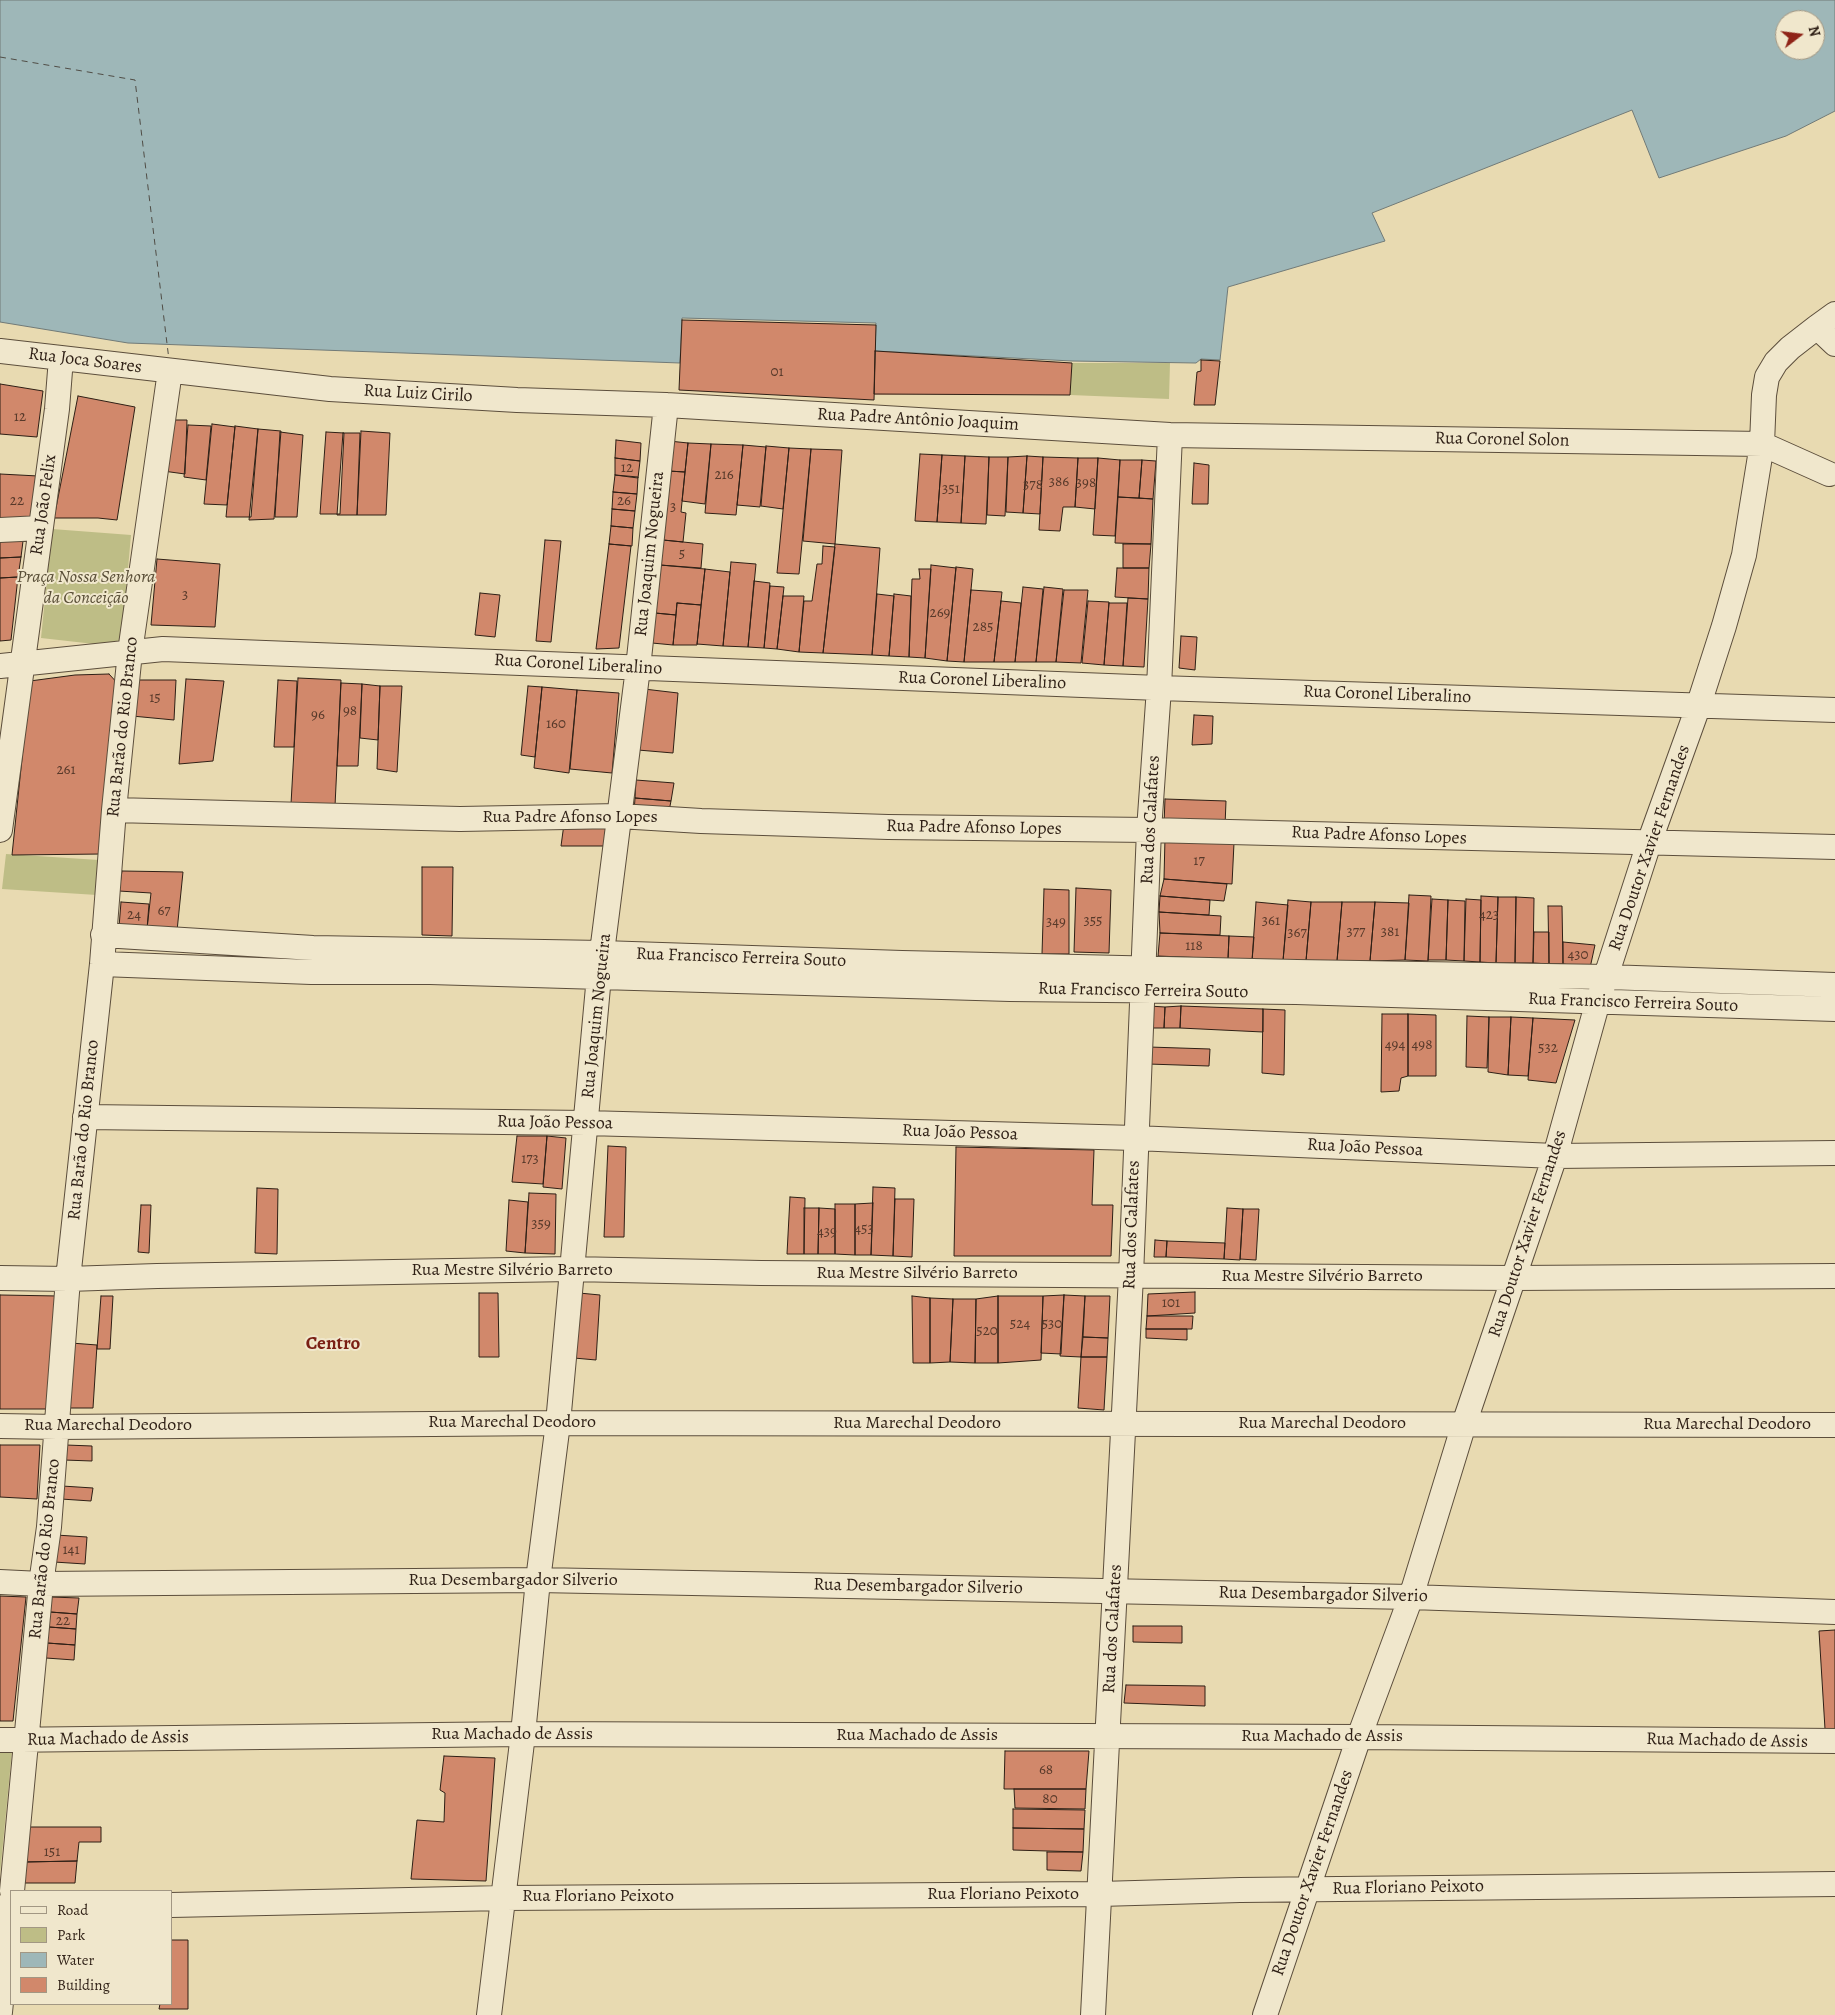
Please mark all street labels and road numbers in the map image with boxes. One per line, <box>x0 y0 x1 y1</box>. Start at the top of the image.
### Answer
street label: Rua Joca Soares <box>27 343 143 379</box>
street label: Rua Luiz Cirilo <box>363 380 473 408</box>
street label: Rua Padre Antônio Joaquim <box>817 404 1019 436</box>
street label: Rua Coronel Solon <box>1434 428 1570 452</box>
street label: Rua João Felix <box>26 453 62 557</box>
street label: Rua Joaquim Nogueira <box>631 470 669 638</box>
street label: Rua Barão do Rio Branco <box>103 636 143 818</box>
street label: Rua Coronel Liberalino <box>493 650 663 680</box>
street label: Rua Coronel Liberalino <box>897 667 1067 695</box>
street label: Rua Coronel Liberalino <box>1302 681 1472 709</box>
street label: Rua Doutor Xavier Fernandes <box>1605 742 1695 954</box>
street label: Rua dos Calafates <box>1137 755 1165 885</box>
street label: Rua Padre Afonso Lopes <box>482 807 658 829</box>
street label: Rua Padre Afonso Lopes <box>886 816 1062 840</box>
street label: Rua Padre Afonso Lopes <box>1291 822 1467 850</box>
street label: Rua Joaquim Nogueira <box>578 932 616 1100</box>
street label: Rua Francisco Ferreira Souto <box>635 944 847 972</box>
street label: Rua Francisco Ferreira Souto <box>1038 978 1248 1004</box>
street label: Rua Francisco Ferreira Souto <box>1527 989 1739 1017</box>
street label: Rua Barão do Rio Branco <box>64 1039 104 1221</box>
street label: Rua João Pessoa <box>497 1111 613 1135</box>
street label: Rua João Pessoa <box>902 1120 1018 1146</box>
street label: Rua Doutor Xavier Fernandes <box>1484 1128 1572 1340</box>
street label: Rua João Pessoa <box>1306 1134 1424 1162</box>
street label: Rua dos Calafates <box>1119 1160 1145 1290</box>
street label: Rua Mestre Silvério Barreto <box>411 1260 613 1282</box>
street label: Rua Mestre Silvério Barreto <box>816 1263 1018 1285</box>
street label: Rua Mestre Silvério Barreto <box>1221 1266 1423 1288</box>
street label: Rua Marechal Deodoro <box>428 1412 596 1434</box>
street label: Rua Marechal Deodoro <box>833 1413 1001 1435</box>
street label: Rua Marechal Deodoro <box>1238 1413 1406 1435</box>
street label: Rua Marechal Deodoro <box>1643 1414 1811 1436</box>
street label: Rua Marechal Deodoro <box>24 1415 192 1437</box>
street label: Rua Barão do Rio Branco <box>25 1458 65 1640</box>
street label: Rua dos Calafates <box>1099 1564 1127 1694</box>
street label: Rua Desembargador Silverio <box>408 1570 618 1592</box>
street label: Rua Desembargador Silverio <box>813 1574 1023 1600</box>
street label: Rua Desembargador Silverio <box>1218 1582 1428 1608</box>
street label: Rua Machado de Assis <box>431 1724 593 1746</box>
street label: Rua Machado de Assis <box>836 1725 998 1747</box>
street label: Rua Machado de Assis <box>1241 1726 1403 1748</box>
street label: Rua Machado de Assis <box>27 1727 189 1751</box>
street label: Rua Machado de Assis <box>1646 1729 1808 1753</box>
street label: Rua Doutor Xavier Fernandes <box>1268 1767 1358 1979</box>
street label: Rua Floriano Peixoto <box>1332 1876 1484 1900</box>
street label: Rua Floriano Peixoto <box>927 1884 1079 1906</box>
street label: Rua Floriano Peixoto <box>522 1886 674 1908</box>

